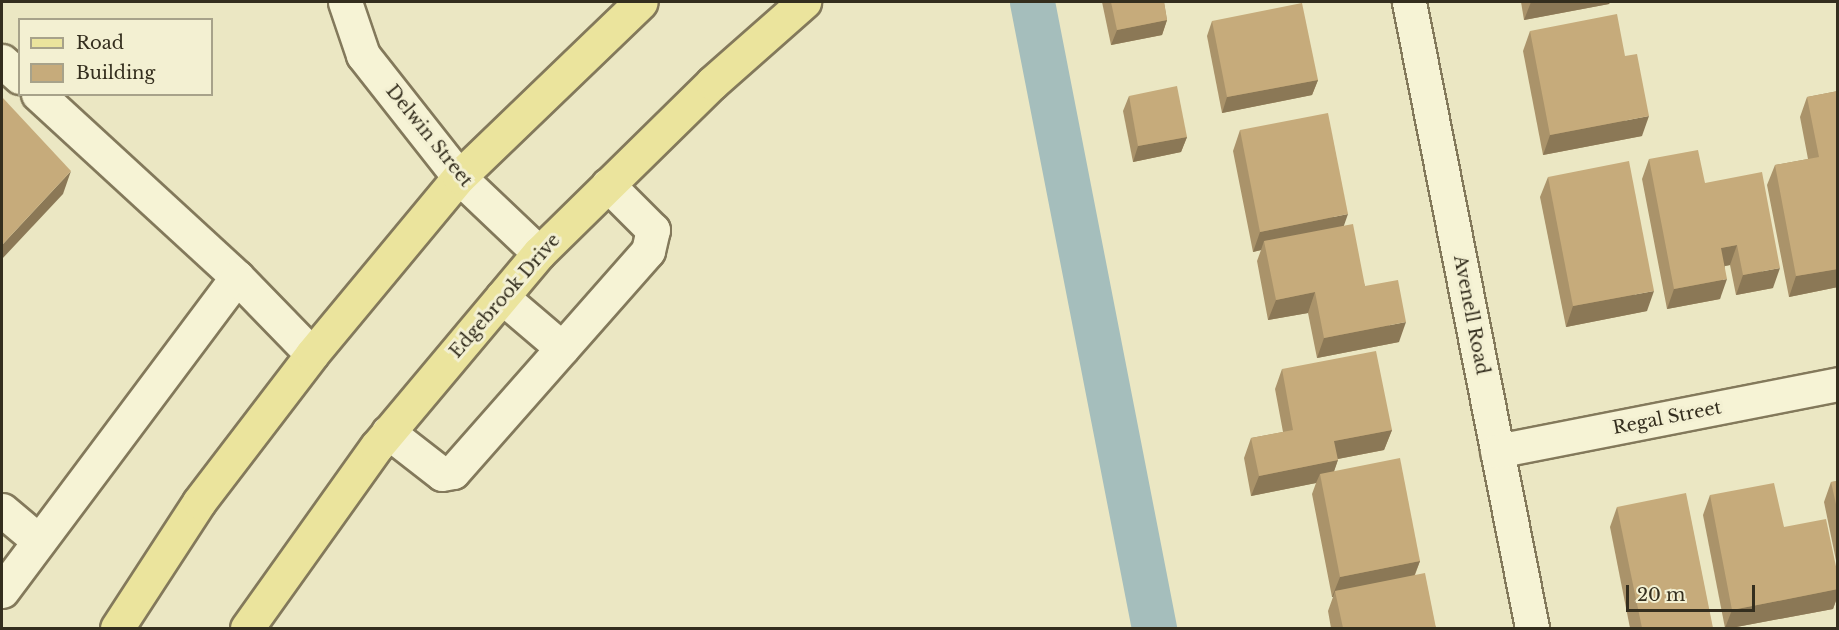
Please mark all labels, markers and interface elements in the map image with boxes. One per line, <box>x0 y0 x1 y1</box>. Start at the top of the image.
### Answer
legend <box>18 18 213 96</box>
text: Road <box>76 32 124 54</box>
text: Building <box>76 62 155 84</box>
street label: Delwin Street <box>381 81 477 191</box>
street label: Edgebrook Drive <box>445 229 565 363</box>
street label: Avenell Road <box>1449 253 1493 377</box>
street label: Regal Street <box>1611 397 1723 439</box>
scale bar <box>1629 573 1758 611</box>
text: 20 m <box>1637 584 1685 606</box>

